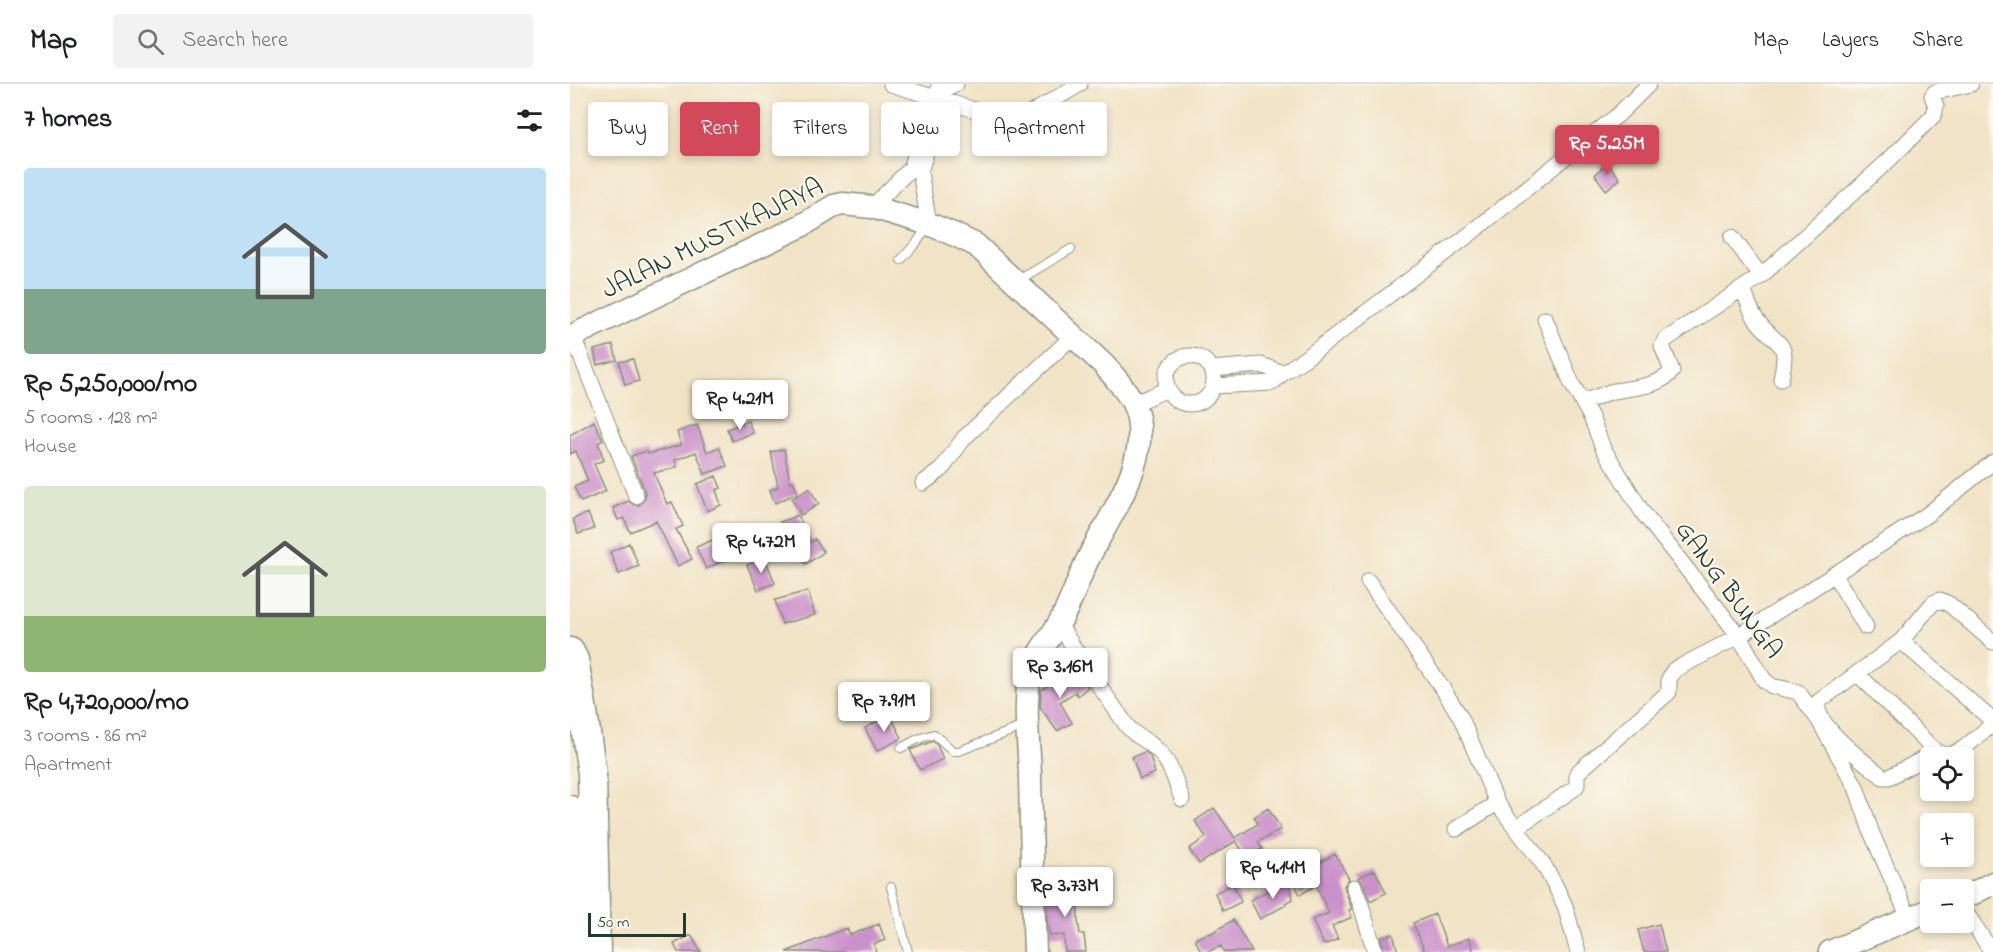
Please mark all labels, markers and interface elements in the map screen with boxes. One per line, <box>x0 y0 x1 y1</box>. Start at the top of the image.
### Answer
search box <box>113 14 533 68</box>
text: Map <box>30 21 77 62</box>
icon: search <box>134 25 167 58</box>
text: Search here <box>182 25 288 57</box>
text: Map <box>1753 26 1789 56</box>
text: Layers <box>1822 26 1879 56</box>
text: Share <box>1912 26 1963 56</box>
text: 7 homes <box>24 101 112 139</box>
chip: Buy <box>588 102 668 156</box>
chip: Rent <box>680 102 760 156</box>
chip: Filters <box>772 102 869 156</box>
chip: New <box>881 102 960 156</box>
chip: Apartment <box>972 102 1107 156</box>
icon: filters <box>513 104 546 137</box>
pin: Rp 5.25M <box>1545 125 1669 176</box>
text: Rp 5.25M <box>1569 130 1645 159</box>
street label: JALAN MUSTIKAJAYA <box>596 169 831 310</box>
icon: home <box>231 207 339 315</box>
text: Rp 5,250,000/mo <box>24 366 197 404</box>
pin: Rp 4.21M <box>678 380 802 431</box>
text: Rp 4.21M <box>706 385 774 414</box>
text: 5 rooms · 128 m² <box>24 404 158 433</box>
text: House <box>24 433 77 462</box>
street label: GANG BUNGA <box>1664 513 1792 668</box>
pin: Rp 4.72M <box>699 523 823 574</box>
icon: home <box>231 525 339 633</box>
text: Rp 4.72M <box>726 528 796 557</box>
pin: Rp 3.16M <box>998 648 1122 699</box>
text: Rp 3.16M <box>1027 653 1093 682</box>
pin: Rp 7.91M <box>822 682 946 733</box>
text: Rp 4,720,000/mo <box>24 684 189 722</box>
text: Rp 7.91M <box>852 687 916 716</box>
text: 3 rooms · 86 m² <box>24 722 147 751</box>
map controls <box>1920 747 1974 933</box>
button: locate <box>1920 747 1974 801</box>
text: Apartment <box>24 751 112 780</box>
button: + <box>1920 813 1974 867</box>
pin: Rp 4.14M <box>1211 849 1335 900</box>
text: Rp 4.14M <box>1240 854 1306 883</box>
pin: Rp 3.73M <box>1003 867 1127 918</box>
text: Rp 3.73M <box>1031 872 1099 901</box>
button: − <box>1920 879 1974 933</box>
scale bar <box>588 910 686 938</box>
text: 50 m <box>597 911 629 935</box>

